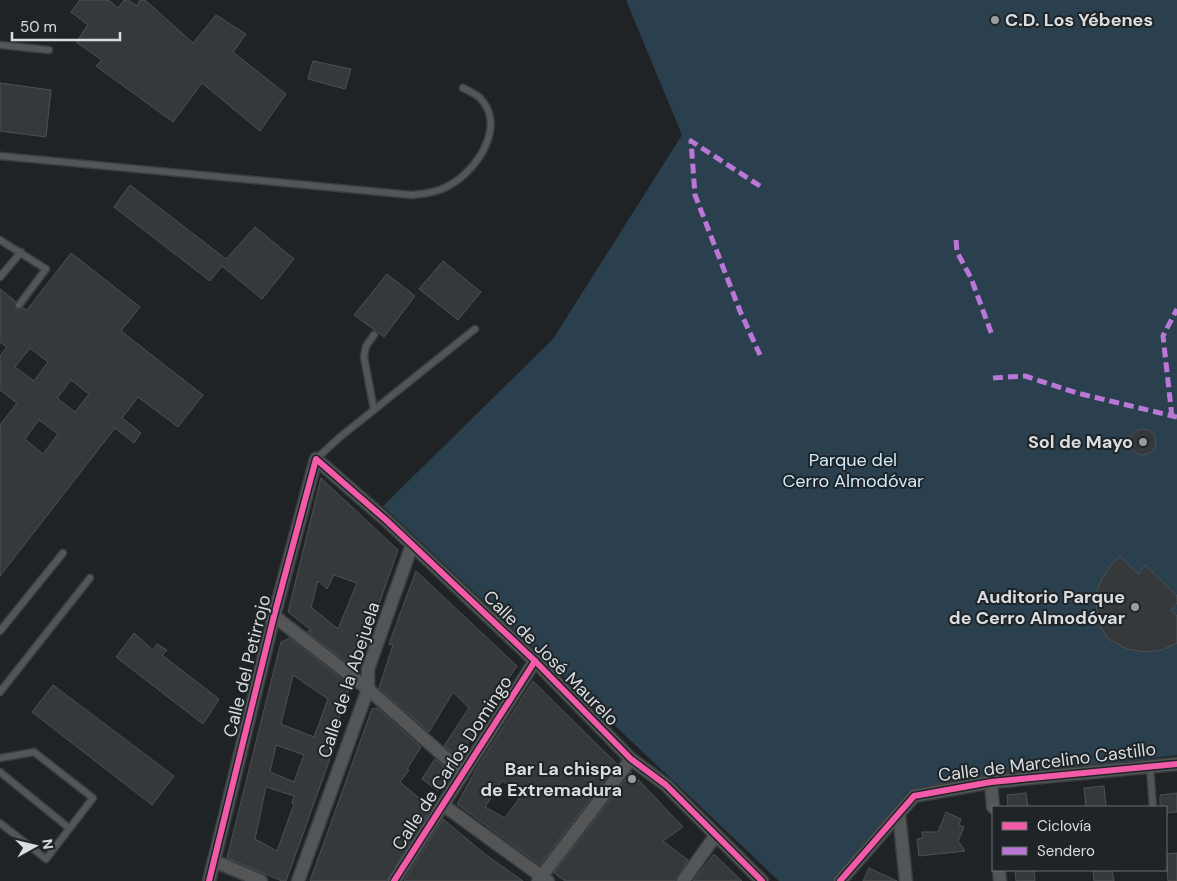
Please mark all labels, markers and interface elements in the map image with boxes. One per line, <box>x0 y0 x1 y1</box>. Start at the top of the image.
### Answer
place label: C.D. Los Yébenes <box>1005 8 1153 32</box>
scale bar <box>12 10 120 42</box>
marker: C.D. Los Yébenes <box>989 14 1001 26</box>
text: 50 m <box>20 17 57 37</box>
place label: Sol de Mayo <box>1028 430 1133 454</box>
marker: Sol de Mayo <box>1137 436 1149 448</box>
park label: Parque del Cerro Almodóvar <box>782 448 924 493</box>
street label: Calle de José Maurelo <box>478 585 624 731</box>
place label: Auditorio Parque de Cerro Almodóvar <box>949 585 1125 630</box>
street label: Calle del Petirrojo <box>218 592 276 740</box>
street label: Calle de la Abejuela <box>312 599 386 761</box>
marker: Auditorio Parque de Cerro Almodóvar <box>1129 601 1141 613</box>
street label: Calle de Carlos Domingo <box>386 671 518 855</box>
street label: Calle de Marcelino Castillo <box>937 737 1157 787</box>
place label: Bar La chispa de Extremadura <box>480 757 622 802</box>
marker: Bar La chispa de Extremadura <box>626 773 638 785</box>
legend <box>992 806 1167 871</box>
text: Ciclovía <box>1037 816 1091 836</box>
north arrow <box>10 821 60 871</box>
text: N <box>38 838 57 851</box>
text: Sendero <box>1037 841 1095 861</box>

